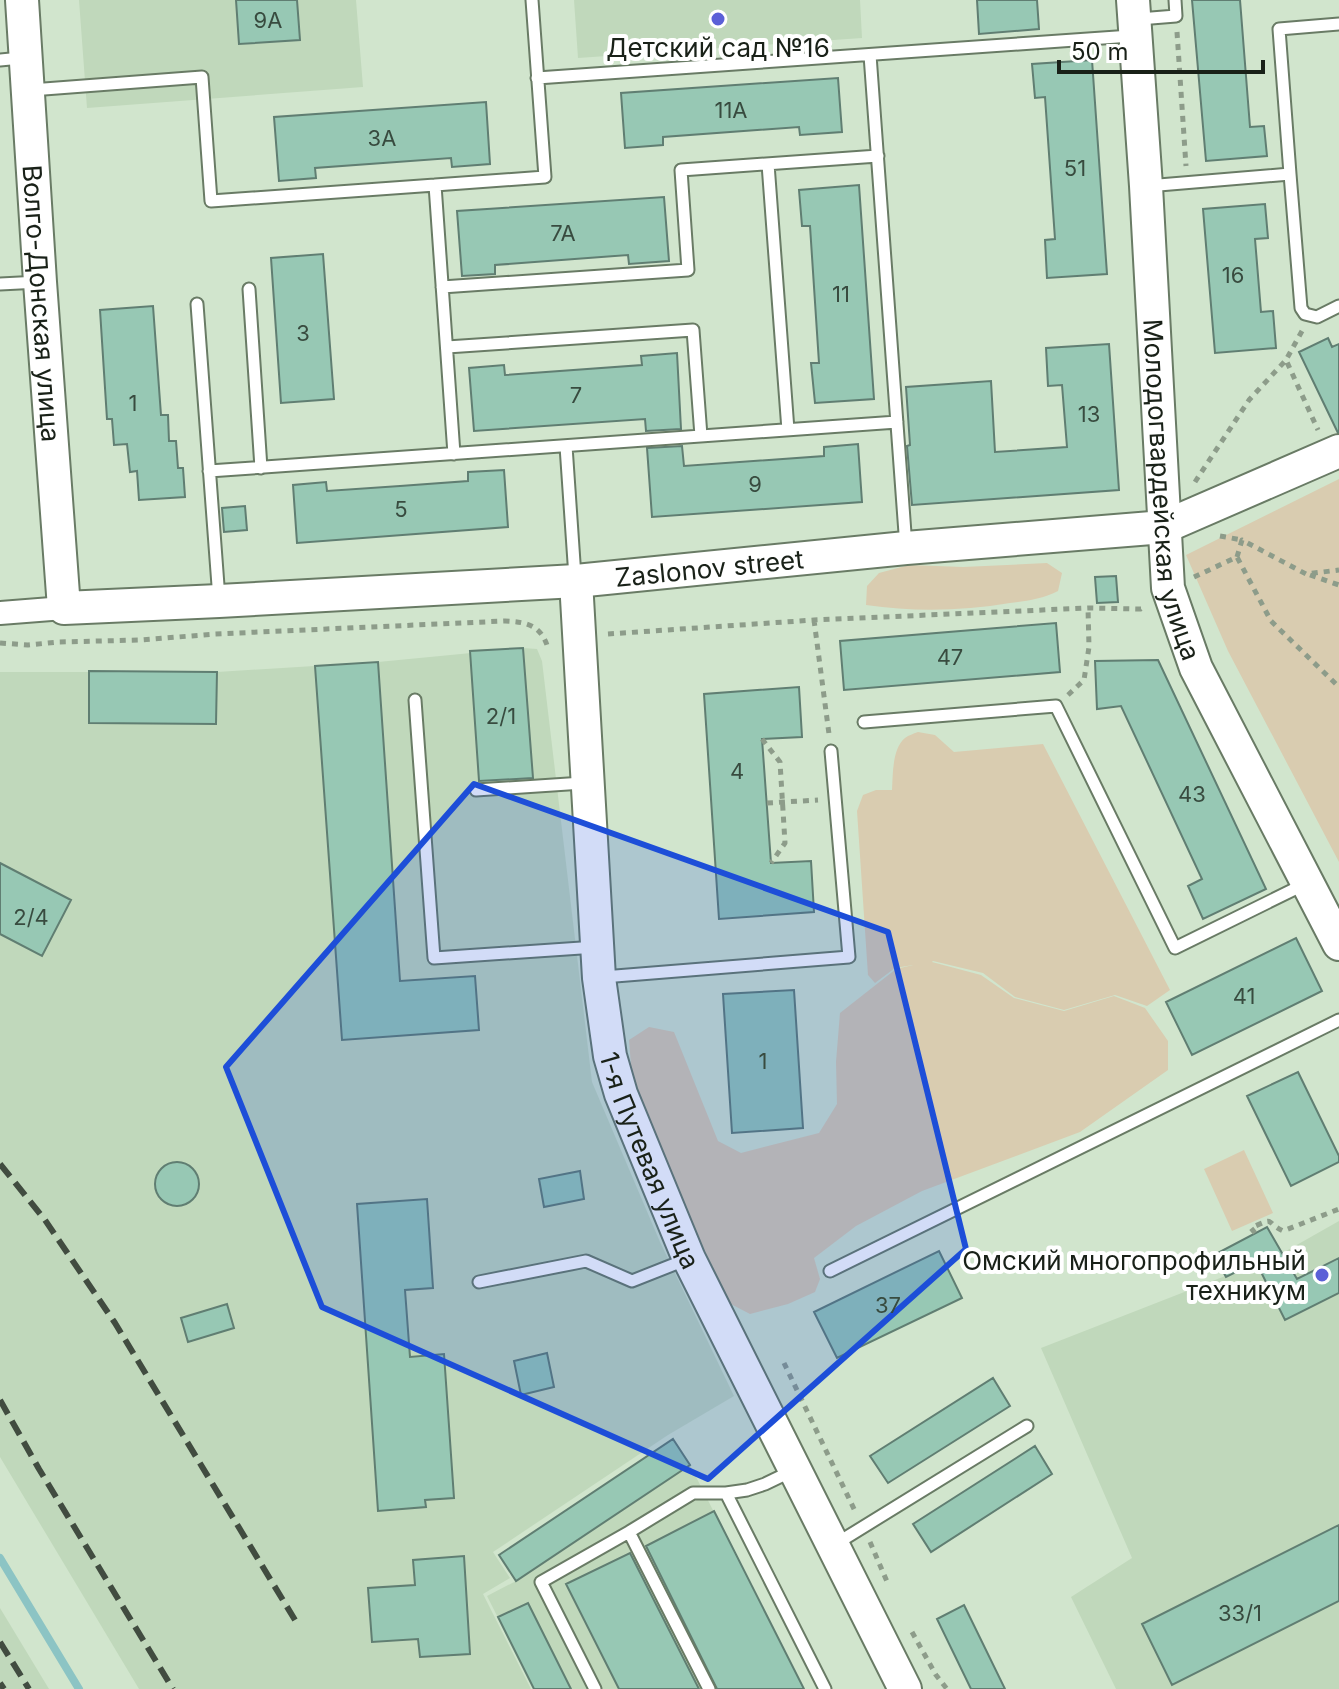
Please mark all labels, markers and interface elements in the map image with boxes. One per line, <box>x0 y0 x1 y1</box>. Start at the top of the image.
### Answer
house number: 9А <box>254 7 282 33</box>
marker: Детский сад №16 <box>709 10 727 28</box>
scale bar <box>1059 24 1263 74</box>
place label: Детский сад №16 <box>606 32 830 63</box>
text: 50 m <box>1071 37 1129 66</box>
house number: 11А <box>714 97 748 123</box>
house number: 3А <box>368 125 396 151</box>
house number: 51 <box>1064 155 1086 181</box>
street label: Волго-Донская улица <box>17 164 67 443</box>
house number: 7А <box>550 220 576 246</box>
house number: 16 <box>1222 262 1244 288</box>
house number: 11 <box>832 281 850 307</box>
street label: Молодогвардейская улица <box>1138 318 1207 664</box>
house number: 3 <box>296 320 310 346</box>
house number: 7 <box>570 382 582 408</box>
house number: 1 <box>129 390 137 416</box>
house number: 13 <box>1078 401 1100 427</box>
house number: 9 <box>748 471 762 497</box>
house number: 5 <box>394 496 408 522</box>
street label: Zaslonov street <box>613 543 805 593</box>
house number: 47 <box>937 644 963 670</box>
house number: 2/1 <box>486 703 516 729</box>
house number: 4 <box>730 758 744 784</box>
house number: 43 <box>1178 781 1206 807</box>
house number: 2/4 <box>13 904 49 930</box>
house number: 41 <box>1233 983 1255 1009</box>
street label: 1-я Путевая улица <box>594 1048 707 1274</box>
house number: 1 <box>759 1048 767 1074</box>
place label: Омский многопрофильный техникум <box>962 1245 1306 1306</box>
marker: Омский многопрофильный техникум <box>1313 1266 1331 1284</box>
house number: 37 <box>875 1292 901 1318</box>
house number: 33/1 <box>1218 1600 1262 1626</box>

